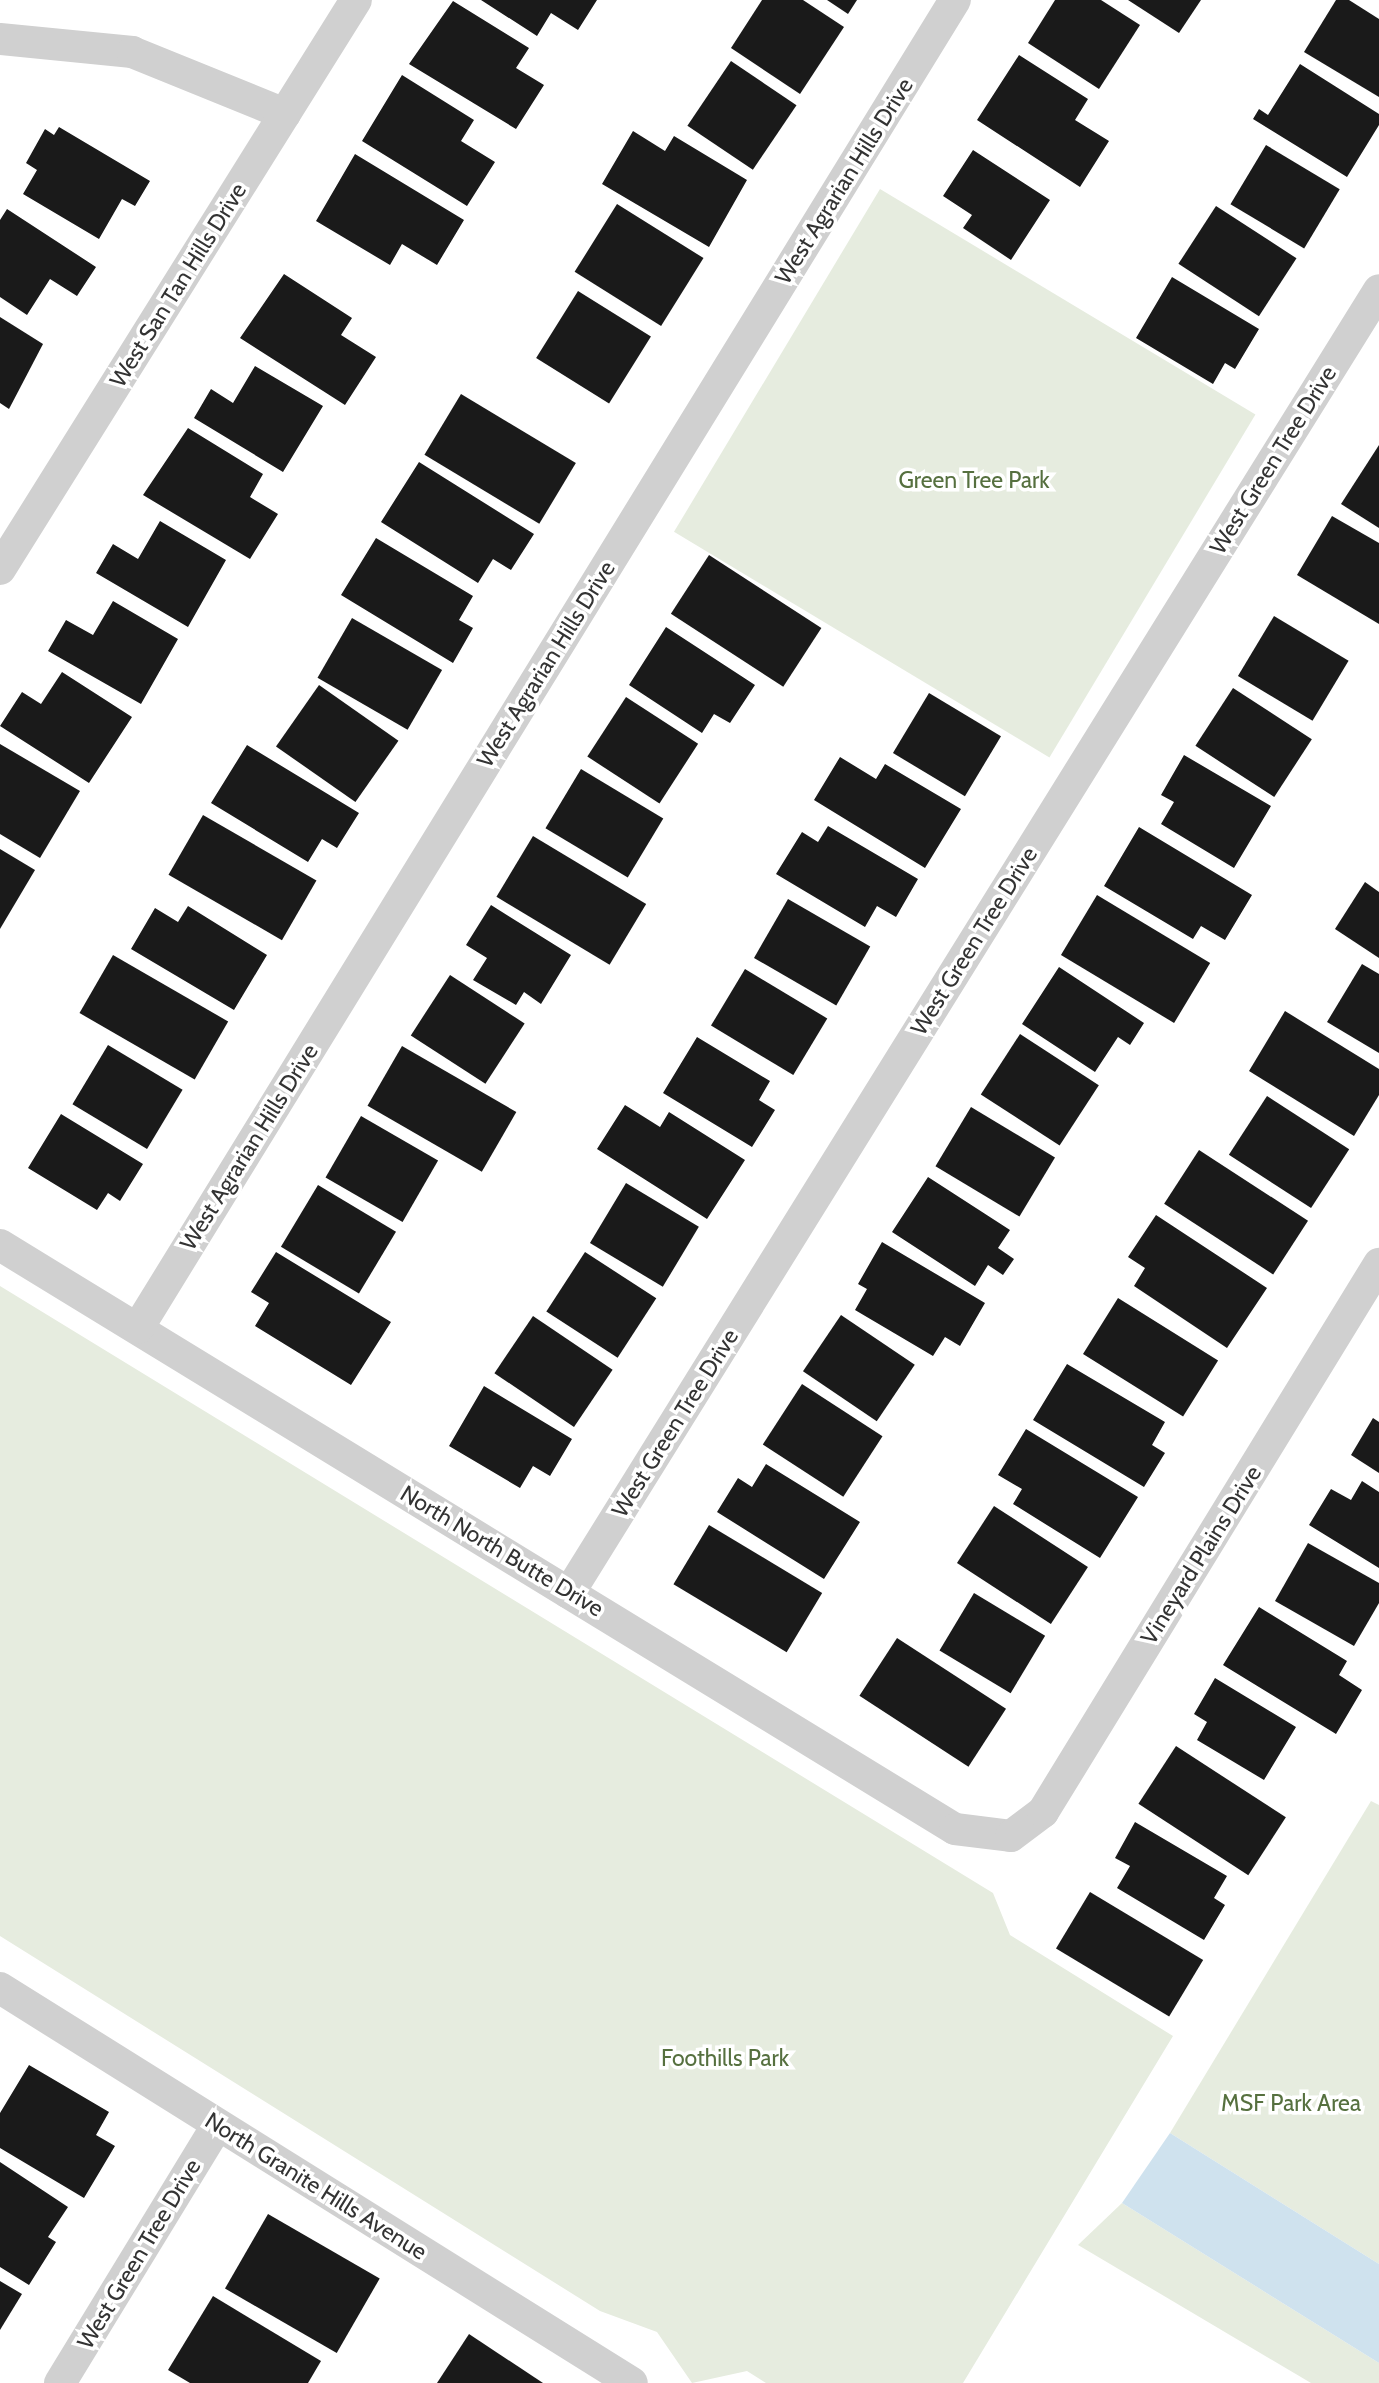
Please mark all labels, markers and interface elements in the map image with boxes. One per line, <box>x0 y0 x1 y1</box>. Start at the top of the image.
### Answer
street label: West Agrarian Hills Drive <box>769 73 919 289</box>
street label: West San Tan Hills Drive <box>104 178 252 392</box>
street label: West Green Tree Drive <box>1204 361 1342 559</box>
park label: Green Tree Park <box>898 466 1050 494</box>
street label: West Agrarian Hills Drive <box>471 556 621 772</box>
street label: West Green Tree Drive <box>905 842 1043 1040</box>
street label: West Agrarian Hills Drive <box>174 1039 324 1255</box>
street label: West Green Tree Drive <box>606 1324 744 1522</box>
street label: Vineyard Plains Drive <box>1135 1461 1267 1649</box>
street label: North North Butte Drive <box>395 1479 609 1623</box>
park label: Foothills Park <box>661 2044 789 2072</box>
park label: MSF Park Area <box>1221 2089 1361 2117</box>
street label: North Granite Hills Avenue <box>200 2106 432 2266</box>
street label: West Green Tree Drive <box>71 2154 207 2354</box>

